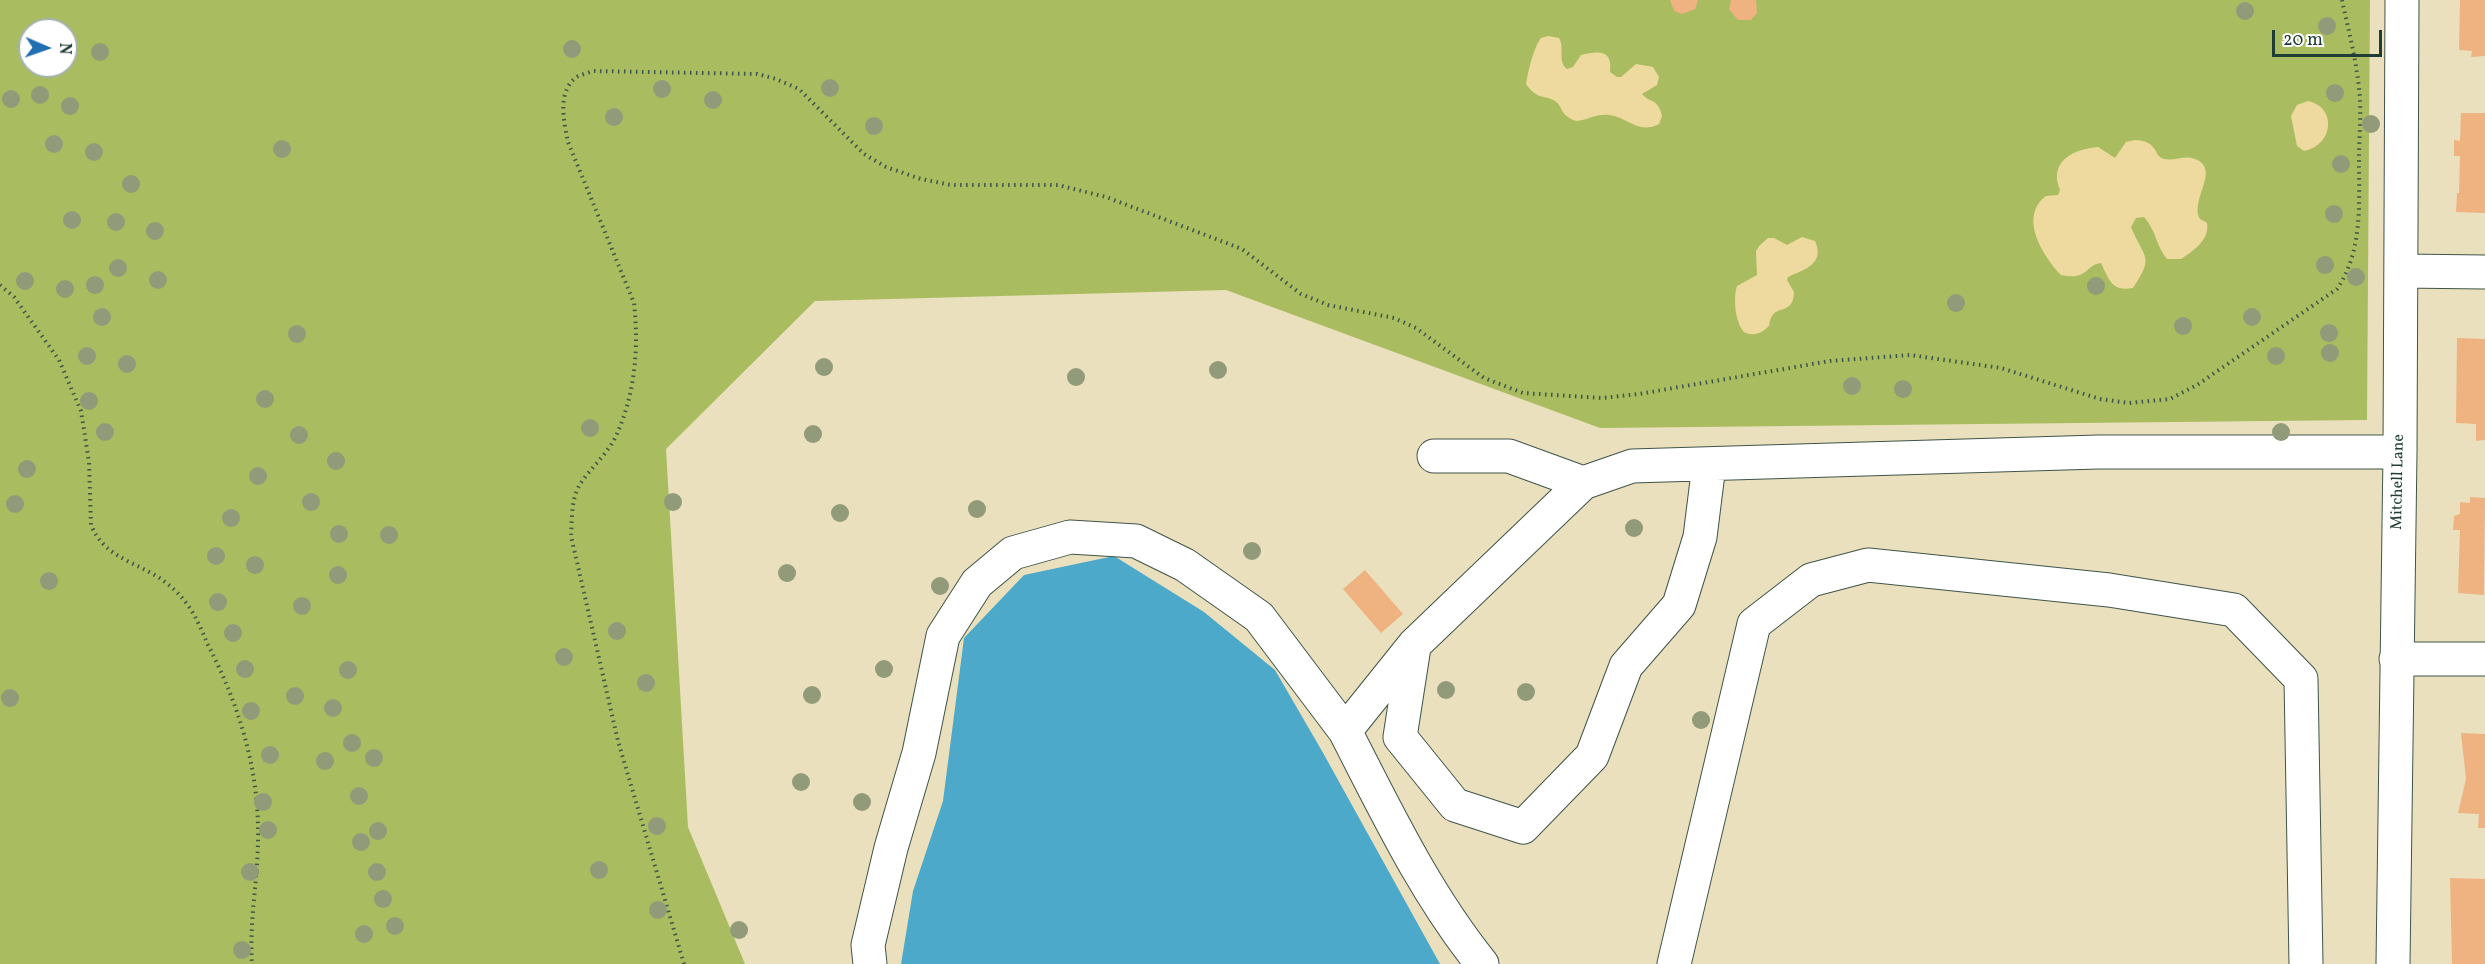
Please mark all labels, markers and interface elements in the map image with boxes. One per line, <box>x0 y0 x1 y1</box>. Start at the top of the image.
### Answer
north arrow <box>18 18 78 78</box>
scale bar <box>2275 18 2384 56</box>
text: 20 m <box>2283 28 2323 53</box>
text: N <box>53 42 75 55</box>
street label: Mitchell Lane <box>2389 434 2409 530</box>

